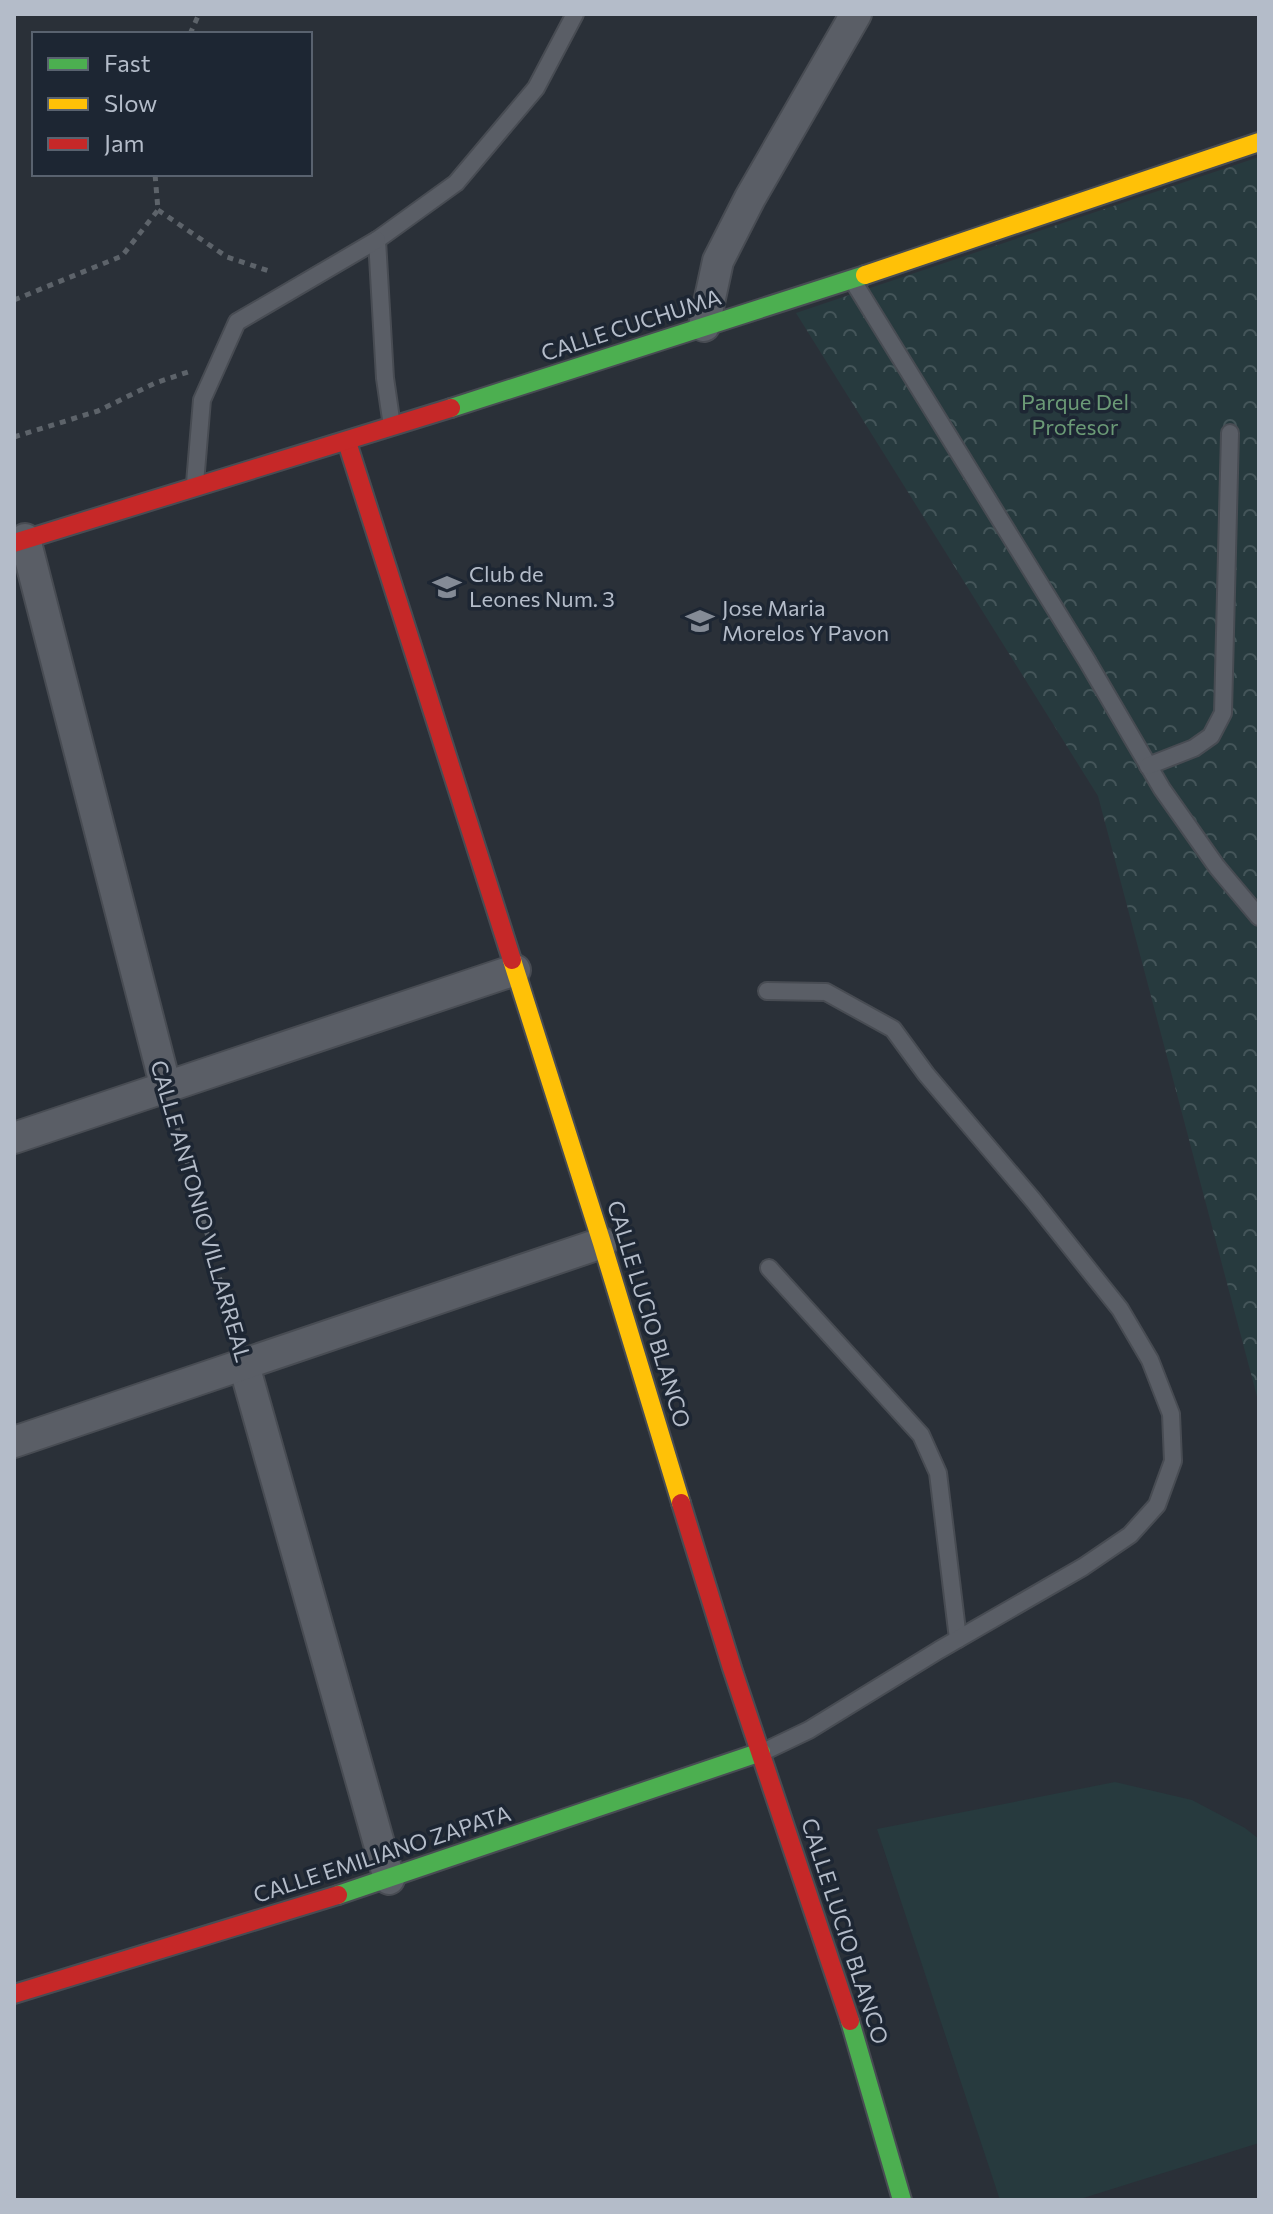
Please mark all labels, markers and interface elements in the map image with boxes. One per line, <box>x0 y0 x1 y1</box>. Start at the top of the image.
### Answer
legend <box>32 32 312 176</box>
text: Fast <box>104 48 151 77</box>
text: Slow <box>104 88 157 117</box>
text: Jam <box>104 128 144 157</box>
street label: CALLE CUCHUMA <box>538 283 724 366</box>
park label: Parque Del Profesor <box>1021 388 1129 440</box>
place label: Club de Leones Num. 3 <box>469 560 615 612</box>
school or university icon: Club de Leones Num. 3 <box>432 572 462 602</box>
place label: Jose Maria Morelos Y Pavon <box>722 594 889 646</box>
school or university icon: Jose Maria Morelos Y Pavon <box>685 606 715 636</box>
street label: CALLE ANTONIO VILLARREAL <box>145 1057 258 1365</box>
street label: CALLE LUCIO BLANCO <box>602 1197 697 1431</box>
street label: CALLE EMILIANO ZAPATA <box>250 1799 514 1908</box>
street label: CALLE LUCIO BLANCO <box>796 1814 895 2047</box>

